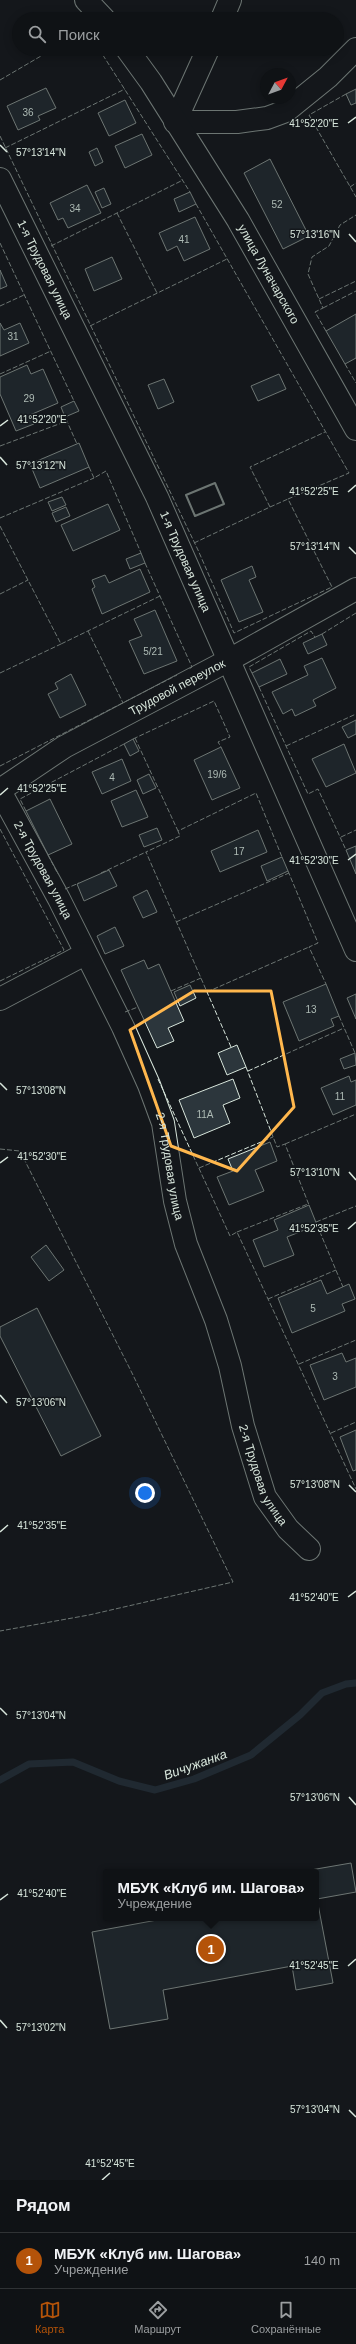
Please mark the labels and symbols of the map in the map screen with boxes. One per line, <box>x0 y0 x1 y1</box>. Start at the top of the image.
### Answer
north arrow <box>260 68 296 104</box>
house number: 36 <box>22 107 34 118</box>
text: 41°52'20"E <box>289 118 339 129</box>
text: 57°13'14"N <box>16 147 66 158</box>
house number: 52 <box>271 199 283 210</box>
house number: 34 <box>69 203 81 214</box>
street label: 1-я Трудовая улица <box>14 218 75 322</box>
street label: улица Луначарского <box>235 222 302 327</box>
text: 57°13'16"N <box>290 229 340 240</box>
house number: 41 <box>178 234 190 245</box>
house number: 31 <box>7 331 19 342</box>
house number: 29 <box>23 393 35 404</box>
text: 41°52'20"E <box>17 414 67 425</box>
text: 57°13'12"N <box>16 460 66 471</box>
text: 41°52'25"E <box>289 486 339 497</box>
street label: 1-я Трудовая улица <box>157 509 214 614</box>
text: 57°13'14"N <box>290 541 340 552</box>
house number: 5/21 <box>143 646 163 657</box>
street label: Трудовой переулок <box>127 656 228 718</box>
house number: 19/6 <box>207 769 227 780</box>
house number: 4 <box>109 772 115 783</box>
text: 41°52'25"E <box>17 783 67 794</box>
street label: 2-я Трудовая улица <box>11 819 75 922</box>
house number: 17 <box>233 846 245 857</box>
text: 41°52'30"E <box>289 855 339 866</box>
house number: 13 <box>305 1004 317 1015</box>
text: 57°13'08"N <box>16 1085 66 1096</box>
house number: 11 <box>335 1091 346 1102</box>
house number: 11А <box>196 1109 214 1120</box>
street label: 2-я Трудовая улица <box>153 1111 187 1222</box>
text: 41°52'30"E <box>17 1151 67 1162</box>
text: 57°13'10"N <box>290 1167 340 1178</box>
text: 41°52'35"E <box>289 1223 339 1234</box>
house number: 5 <box>310 1303 316 1314</box>
house number: 3 <box>332 1371 338 1382</box>
text: 57°13'06"N <box>16 1397 66 1408</box>
street label: 2-я Трудовая улица <box>236 1423 290 1528</box>
text: 57°13'08"N <box>290 1479 340 1490</box>
your location <box>135 1483 155 1503</box>
text: 41°52'35"E <box>17 1520 67 1531</box>
text: 41°52'40"E <box>289 1592 339 1603</box>
text: 57°13'04"N <box>16 1710 66 1721</box>
water label: Вичужанка <box>162 1746 229 1783</box>
text: 57°13'06"N <box>290 1792 340 1803</box>
text: 41°52'40"E <box>17 1888 67 1899</box>
pin: 1 <box>198 1934 224 1964</box>
text: 41°52'45"E <box>289 1960 339 1971</box>
text: 57°13'02"N <box>16 2022 66 2033</box>
text: 57°13'04"N <box>290 2104 340 2115</box>
text: 41°52'45"E <box>85 2158 135 2169</box>

